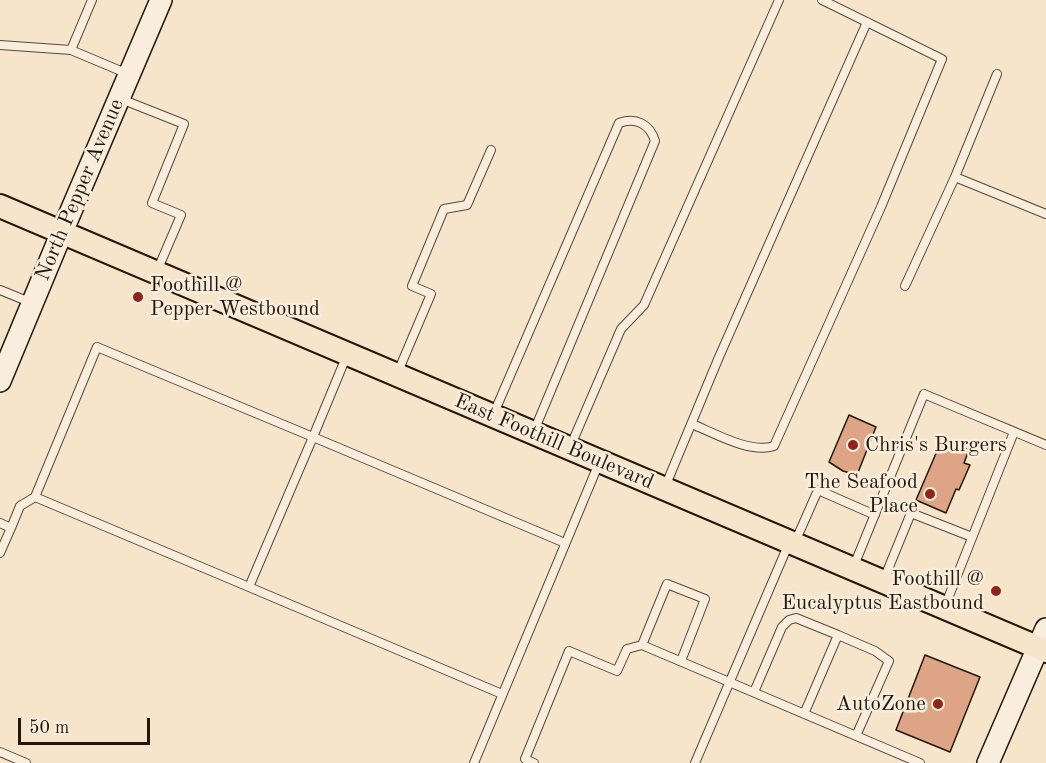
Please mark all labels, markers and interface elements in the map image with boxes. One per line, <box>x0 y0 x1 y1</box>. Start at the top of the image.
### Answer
street label: North Pepper Avenue <box>30 95 130 285</box>
place label: Foothill @ Pepper Westbound <box>150 272 320 322</box>
marker: Foothill @ Pepper Westbound <box>131 290 145 304</box>
street label: East Foothill Boulevard <box>450 389 658 495</box>
place label: Chris's Burgers <box>865 432 1007 458</box>
marker: Chris's Burgers <box>846 438 860 452</box>
place label: The Seafood Place <box>804 469 918 519</box>
marker: The Seafood Place <box>923 487 937 501</box>
place label: Foothill @ Eucalyptus Eastbound <box>782 566 984 616</box>
marker: Foothill @ Eucalyptus Eastbound <box>989 584 1003 598</box>
place label: AutoZone <box>836 691 926 717</box>
marker: AutoZone <box>931 697 945 711</box>
scale bar <box>21 706 153 744</box>
text: 50 m <box>29 719 69 737</box>

